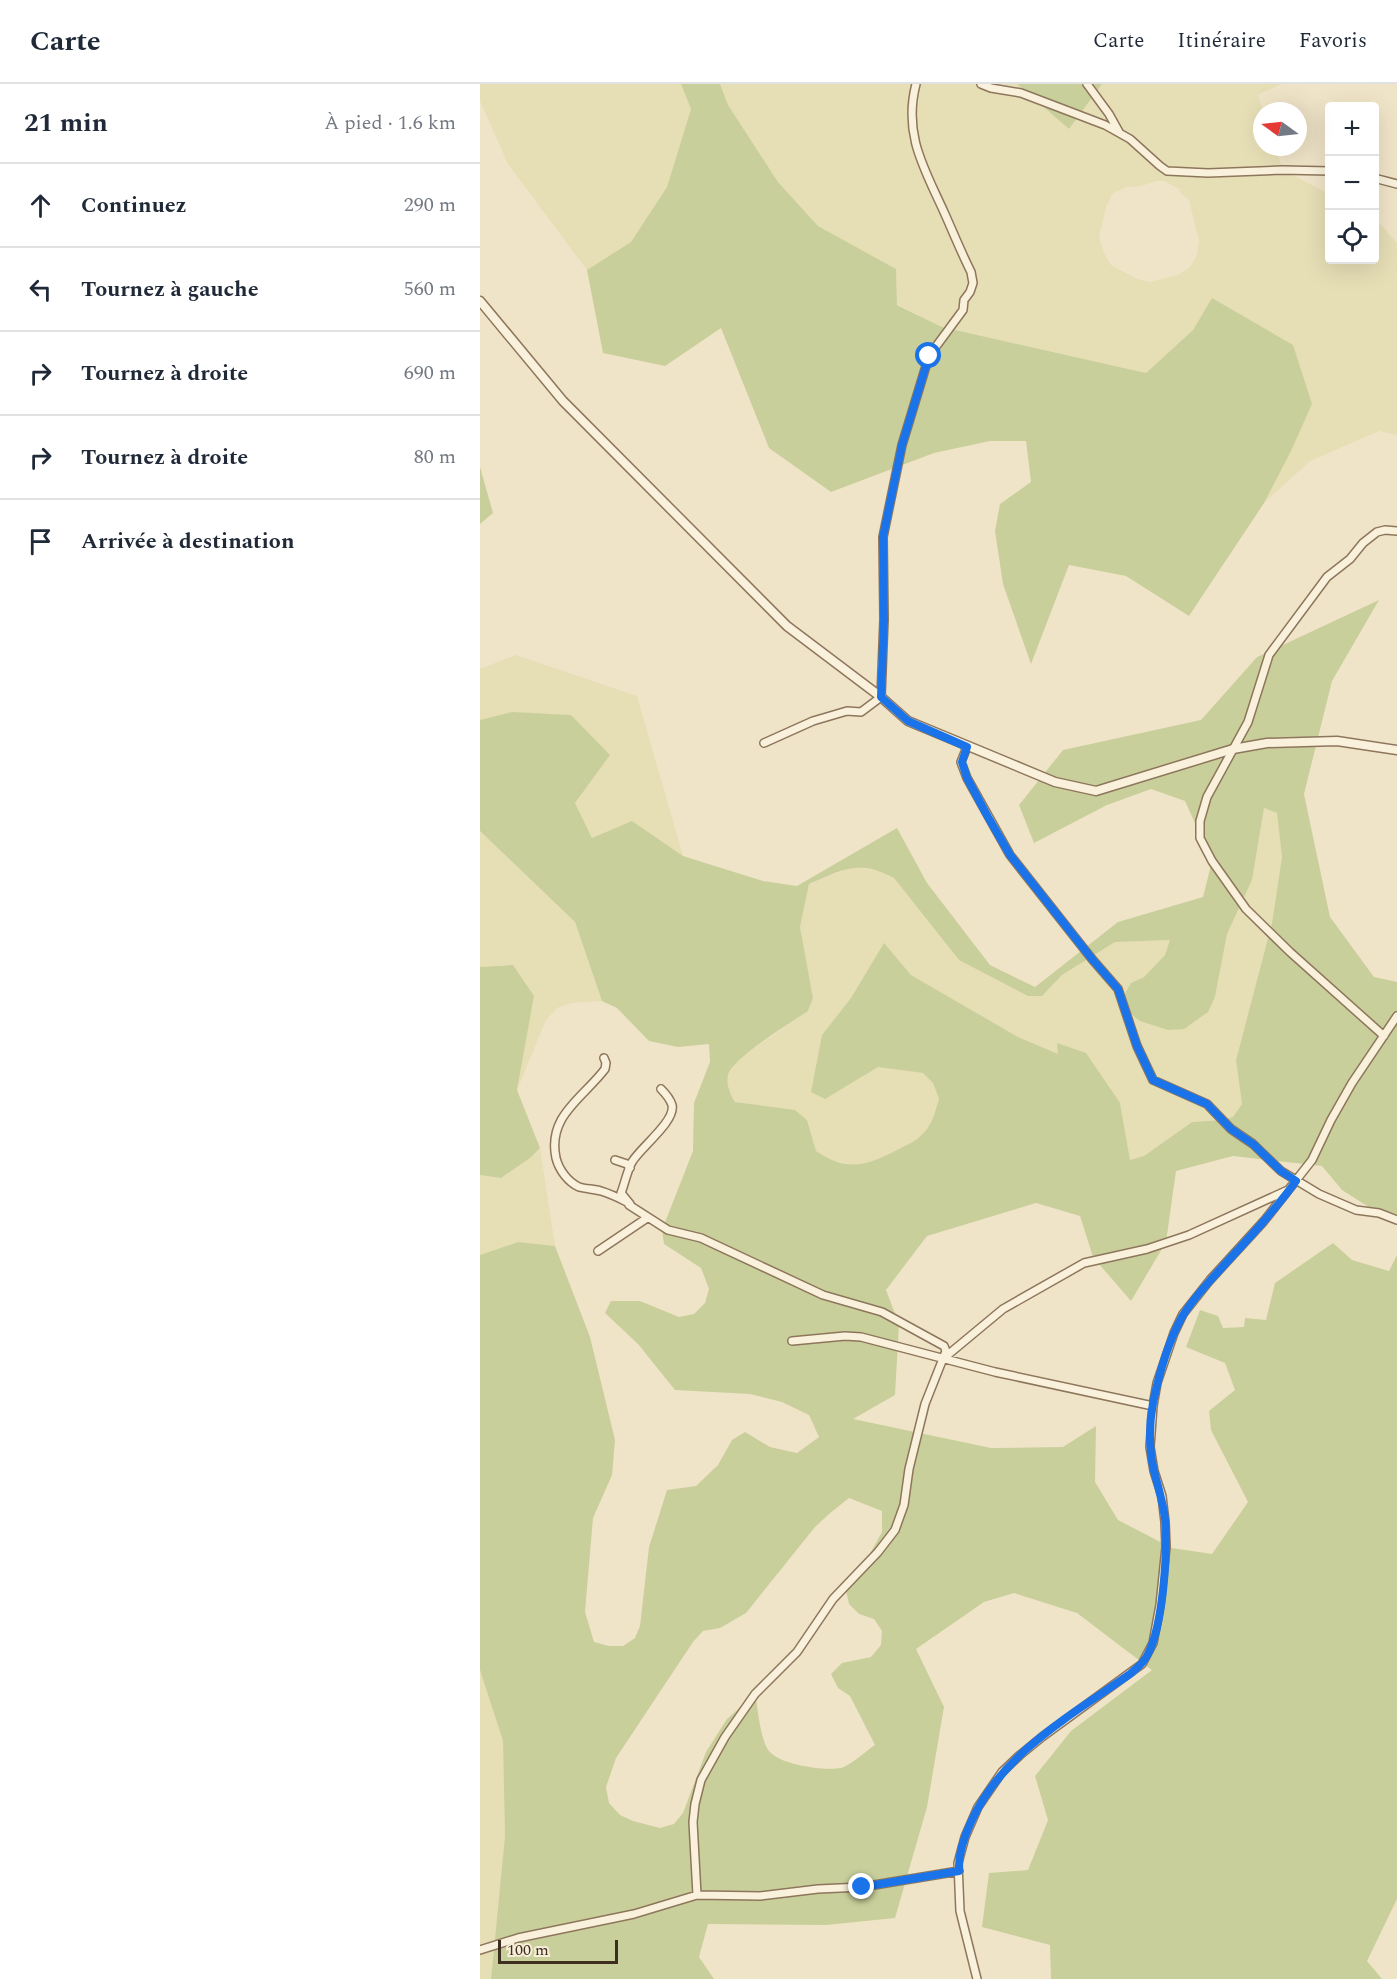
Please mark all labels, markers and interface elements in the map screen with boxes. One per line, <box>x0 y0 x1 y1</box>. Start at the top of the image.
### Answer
text: Carte <box>30 20 101 63</box>
text: Carte <box>1093 25 1144 57</box>
text: Itinéraire <box>1177 25 1266 57</box>
text: Favoris <box>1299 25 1367 57</box>
north arrow <box>1253 102 1307 156</box>
map controls <box>1325 102 1379 264</box>
button: + <box>1325 102 1379 156</box>
text: 21 min <box>24 103 108 143</box>
text: À pied · 1.6 km <box>324 108 456 138</box>
button: − <box>1325 156 1379 210</box>
icon: ahead <box>24 189 57 222</box>
text: Continuez <box>81 189 187 222</box>
text: 290 m <box>404 190 456 220</box>
button: locate <box>1325 210 1379 264</box>
icon: left <box>24 273 57 306</box>
text: Tournez à gauche <box>81 273 259 306</box>
text: 560 m <box>404 274 456 304</box>
route start <box>915 342 941 368</box>
icon: right <box>24 357 57 390</box>
text: Tournez à droite <box>81 357 248 390</box>
text: 690 m <box>404 358 456 388</box>
icon: right <box>24 441 57 474</box>
text: Tournez à droite <box>81 441 248 474</box>
text: 80 m <box>414 442 456 472</box>
icon: arrive <box>24 525 57 558</box>
text: Arrivée à destination <box>81 525 295 558</box>
route end <box>848 1873 874 1899</box>
scale bar <box>498 1937 618 1964</box>
text: 100 m <box>507 1938 549 1962</box>

